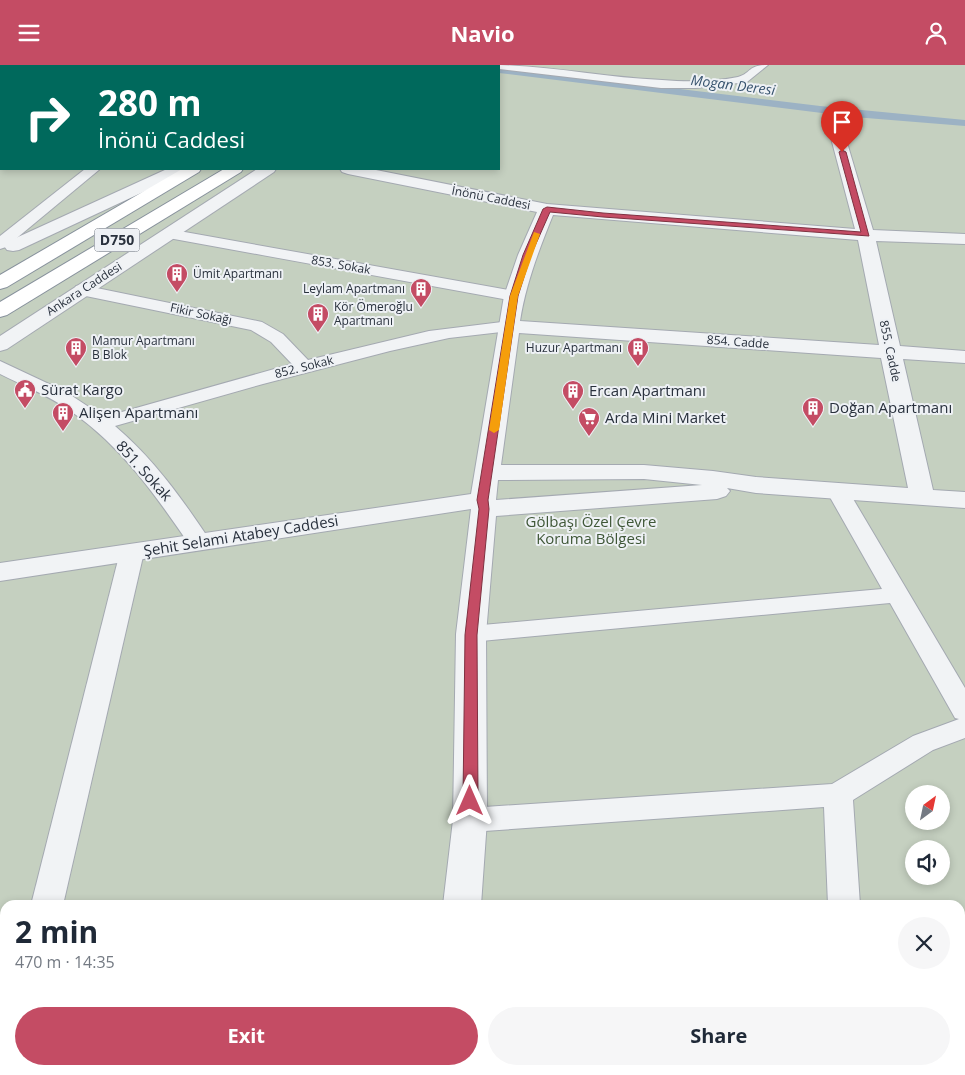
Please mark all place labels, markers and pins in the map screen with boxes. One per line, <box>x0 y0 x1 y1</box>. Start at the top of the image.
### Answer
pin <box>821 101 863 152</box>
building icon: Ümit Apartmanı <box>165 262 189 293</box>
place label: Ümit Apartmanı <box>193 265 282 282</box>
building icon: Leylam Apartmanı <box>409 277 433 308</box>
place label: Leylam Apartmanı <box>303 280 405 297</box>
place label: Kör Ömeroğlu Apartmanı <box>334 298 413 329</box>
building icon: Kör Ömeroğlu Apartmanı <box>306 302 330 333</box>
place label: Mamur Apartmanı B Blok <box>92 332 195 363</box>
building icon: Mamur Apartmanı B Blok <box>64 336 88 367</box>
building icon: Huzur Apartmanı <box>626 336 650 367</box>
place label: Huzur Apartmanı <box>526 339 622 356</box>
public building icon: Sürat Kargo <box>13 378 37 409</box>
place label: Sürat Kargo <box>41 379 123 399</box>
building icon: Ercan Apartmanı <box>561 379 585 410</box>
place label: Ercan Apartmanı <box>589 380 706 400</box>
building icon: Doğan Apartmanı <box>801 396 825 427</box>
place label: Doğan Apartmanı <box>829 397 952 417</box>
building icon: Alişen Apartmanı <box>51 401 75 432</box>
place label: Alişen Apartmanı <box>79 402 198 422</box>
supermarket icon: Arda Mini Market <box>577 406 601 437</box>
place label: Arda Mini Market <box>605 407 726 427</box>

